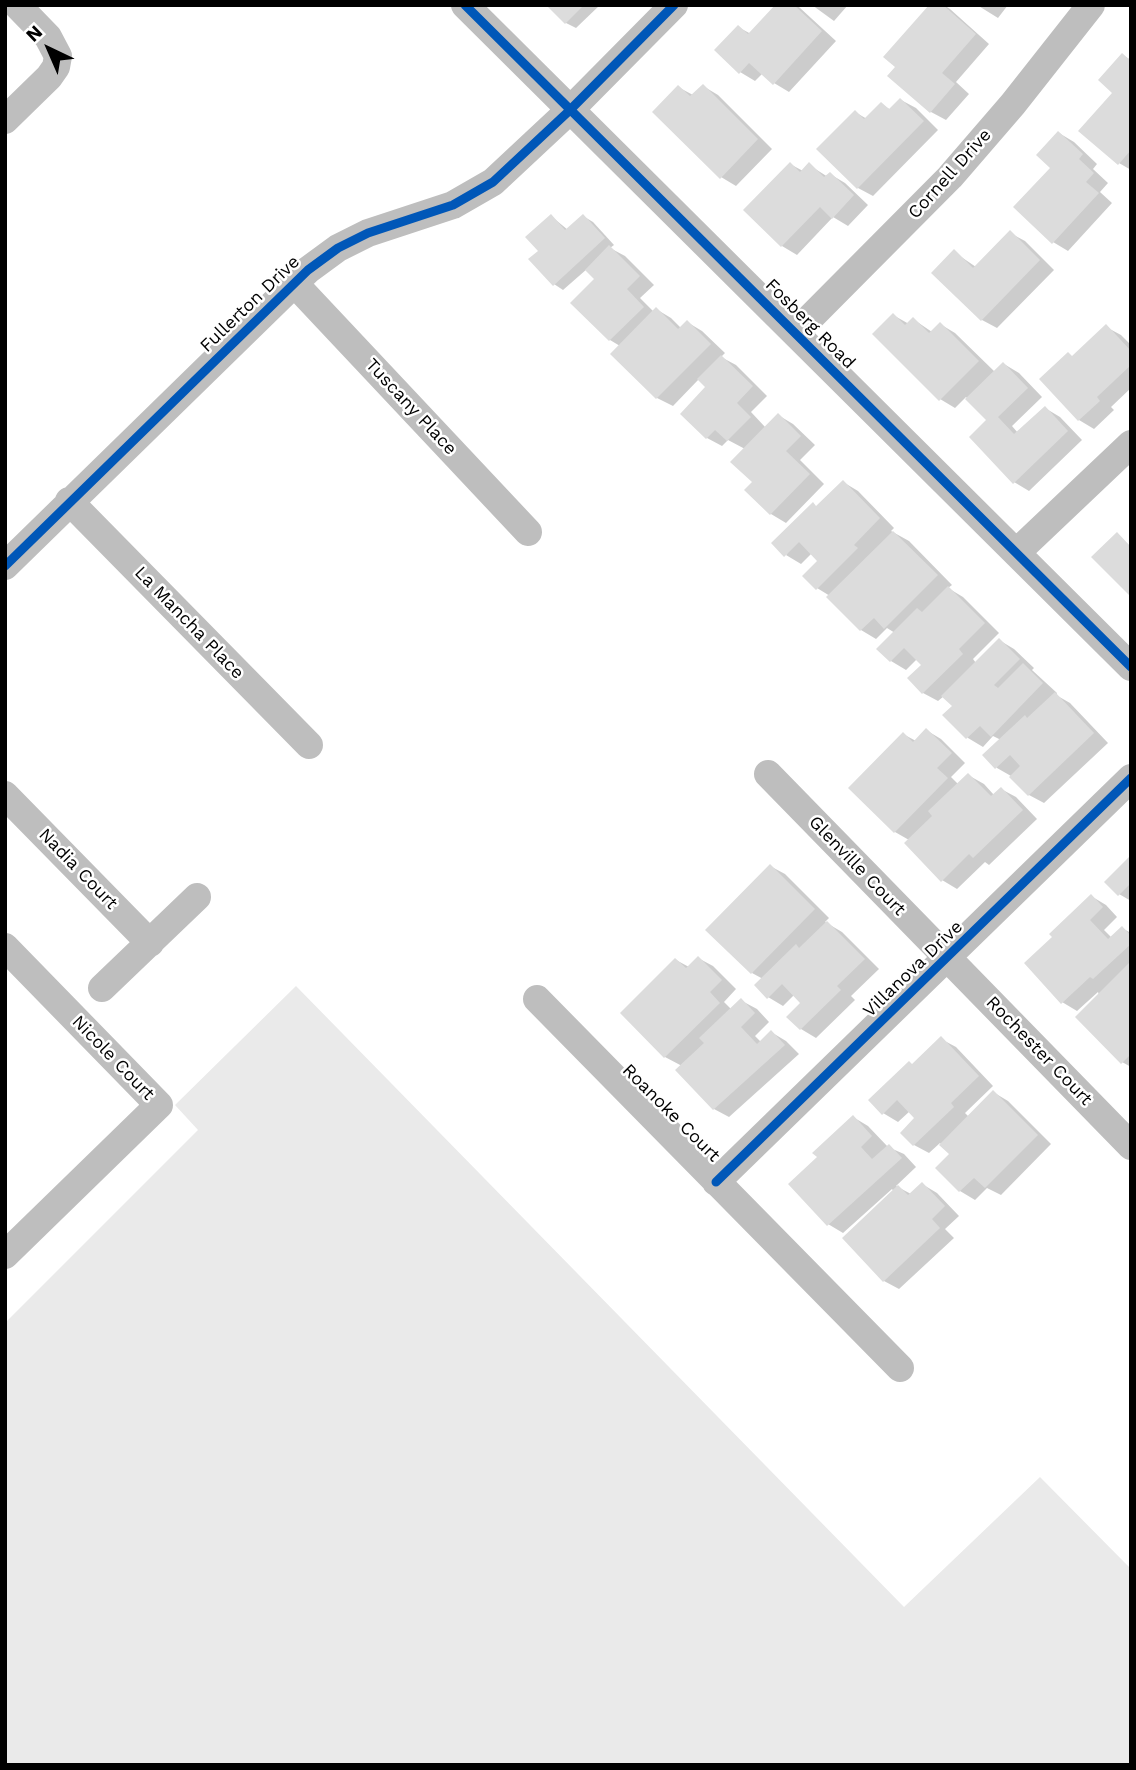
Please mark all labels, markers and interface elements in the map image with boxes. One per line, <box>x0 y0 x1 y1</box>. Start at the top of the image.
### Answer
north arrow <box>14 14 84 84</box>
text: N <box>21 20 47 47</box>
street label: Cornell Drive <box>904 124 996 224</box>
street label: Fullerton Drive <box>196 251 304 357</box>
street label: Fosberg Road <box>760 274 860 374</box>
street label: Tuscany Place <box>361 354 461 460</box>
street label: La Mancha Place <box>130 562 248 684</box>
street label: Glenville Court <box>804 812 910 920</box>
street label: Nadia Court <box>34 824 122 914</box>
street label: Villanova Drive <box>859 916 967 1022</box>
street label: Rochester Court <box>981 992 1097 1110</box>
street label: Nicole Court <box>67 1011 159 1105</box>
street label: Roanoke Court <box>618 1060 724 1166</box>

